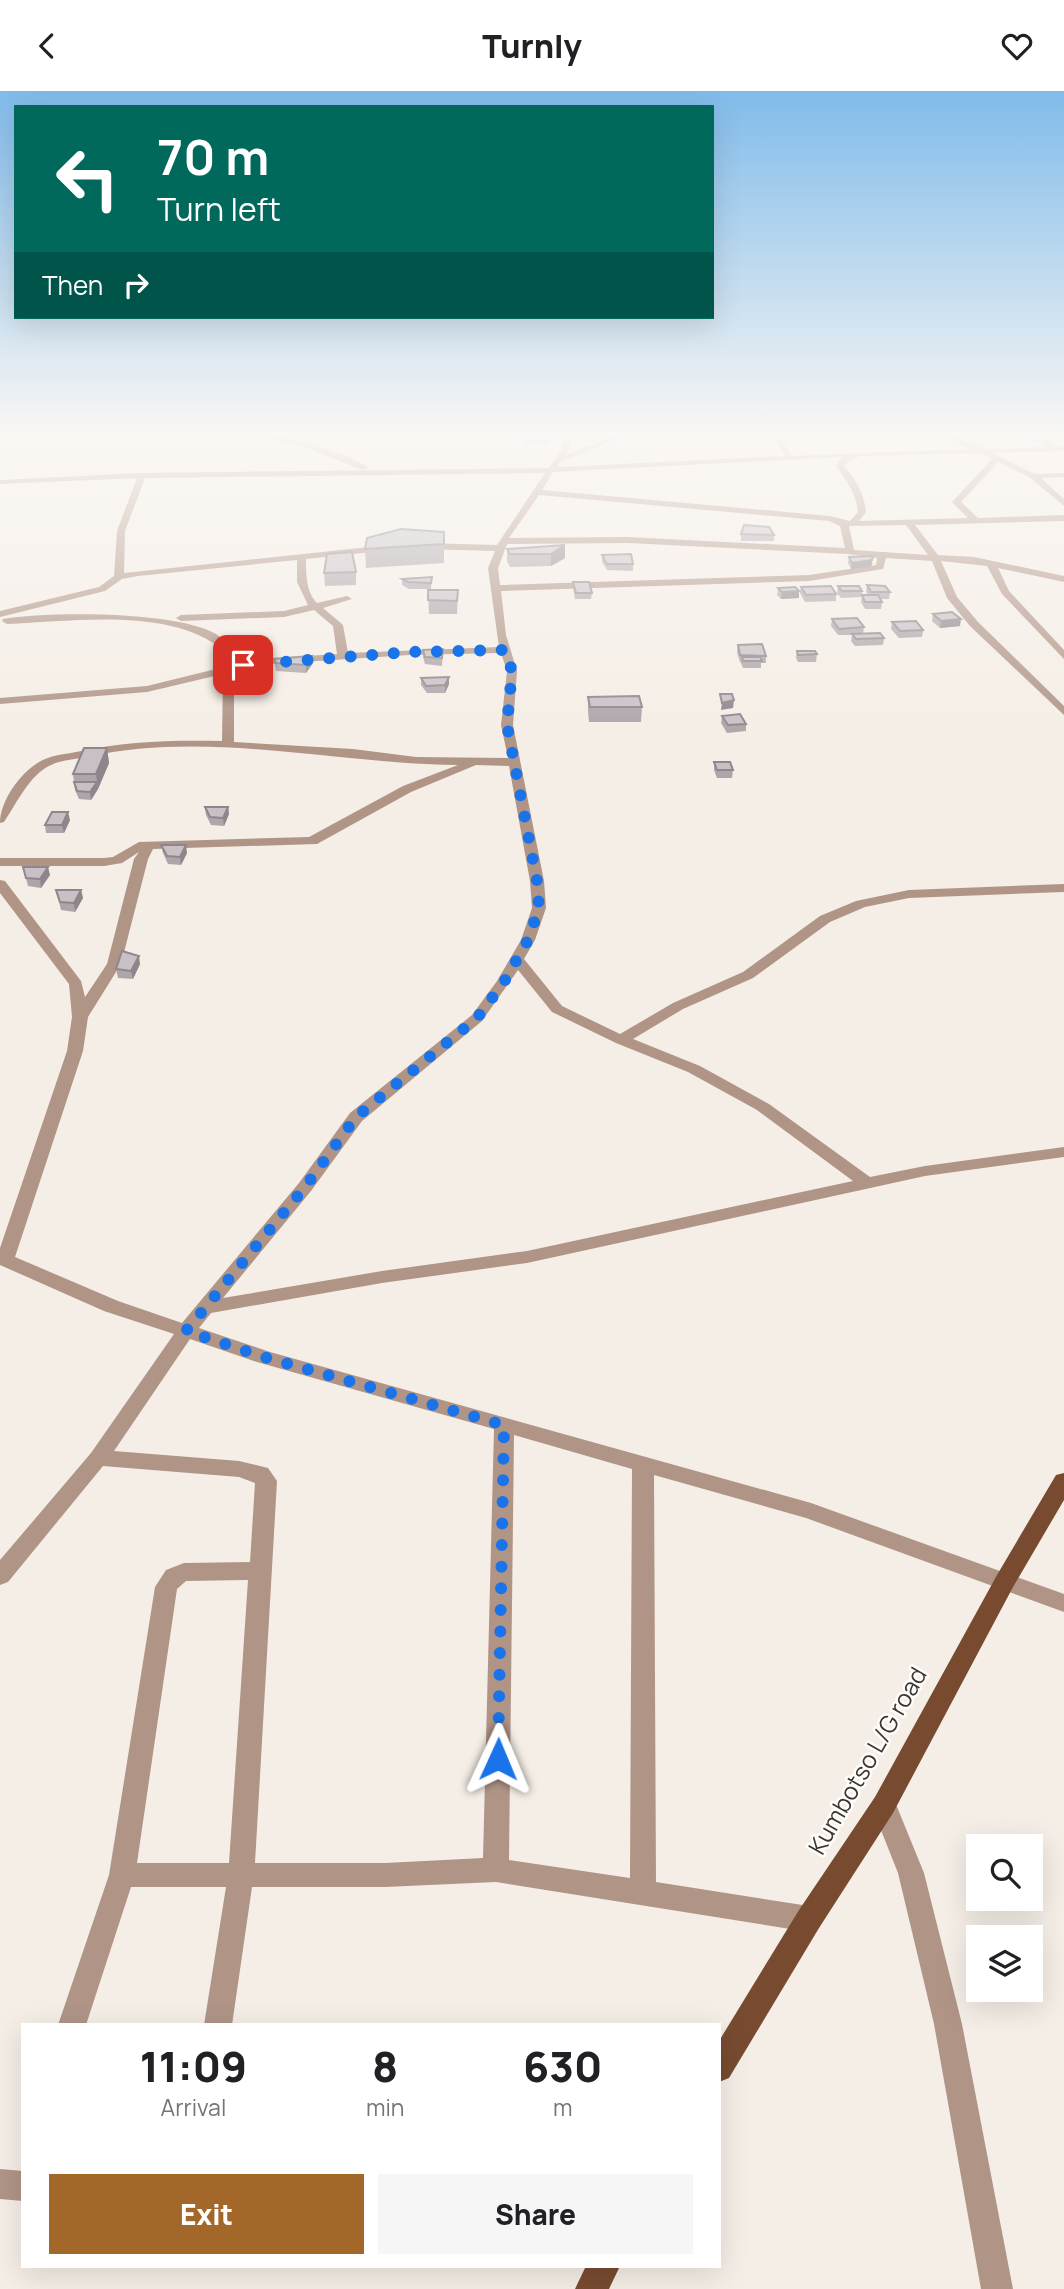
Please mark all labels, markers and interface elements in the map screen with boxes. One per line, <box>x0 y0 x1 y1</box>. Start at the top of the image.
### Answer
text: Turnly <box>482 24 582 68</box>
icon: back <box>28 27 66 65</box>
icon: heart <box>998 27 1036 65</box>
text: 70 m <box>157 123 269 190</box>
icon: left <box>42 133 133 224</box>
text: Turn left <box>157 187 281 231</box>
icon: right <box>117 266 155 304</box>
text: Then <box>42 267 103 303</box>
pin <box>213 635 273 695</box>
icon: arrive <box>224 646 262 684</box>
street label: Kumbotso L/G road <box>800 1661 934 1860</box>
position arrow <box>461 1722 535 1796</box>
map controls <box>966 1834 1043 2002</box>
button: search <box>966 1834 1043 1911</box>
button: layers <box>966 1925 1043 2002</box>
text: 11:09 <box>140 2037 247 2095</box>
text: 8 <box>372 2037 398 2095</box>
text: 630 <box>523 2037 602 2095</box>
text: Arrival <box>161 2091 226 2123</box>
text: min <box>366 2091 404 2123</box>
text: m <box>553 2091 572 2123</box>
button: Exit <box>49 2174 364 2254</box>
button: Share <box>378 2174 693 2254</box>

